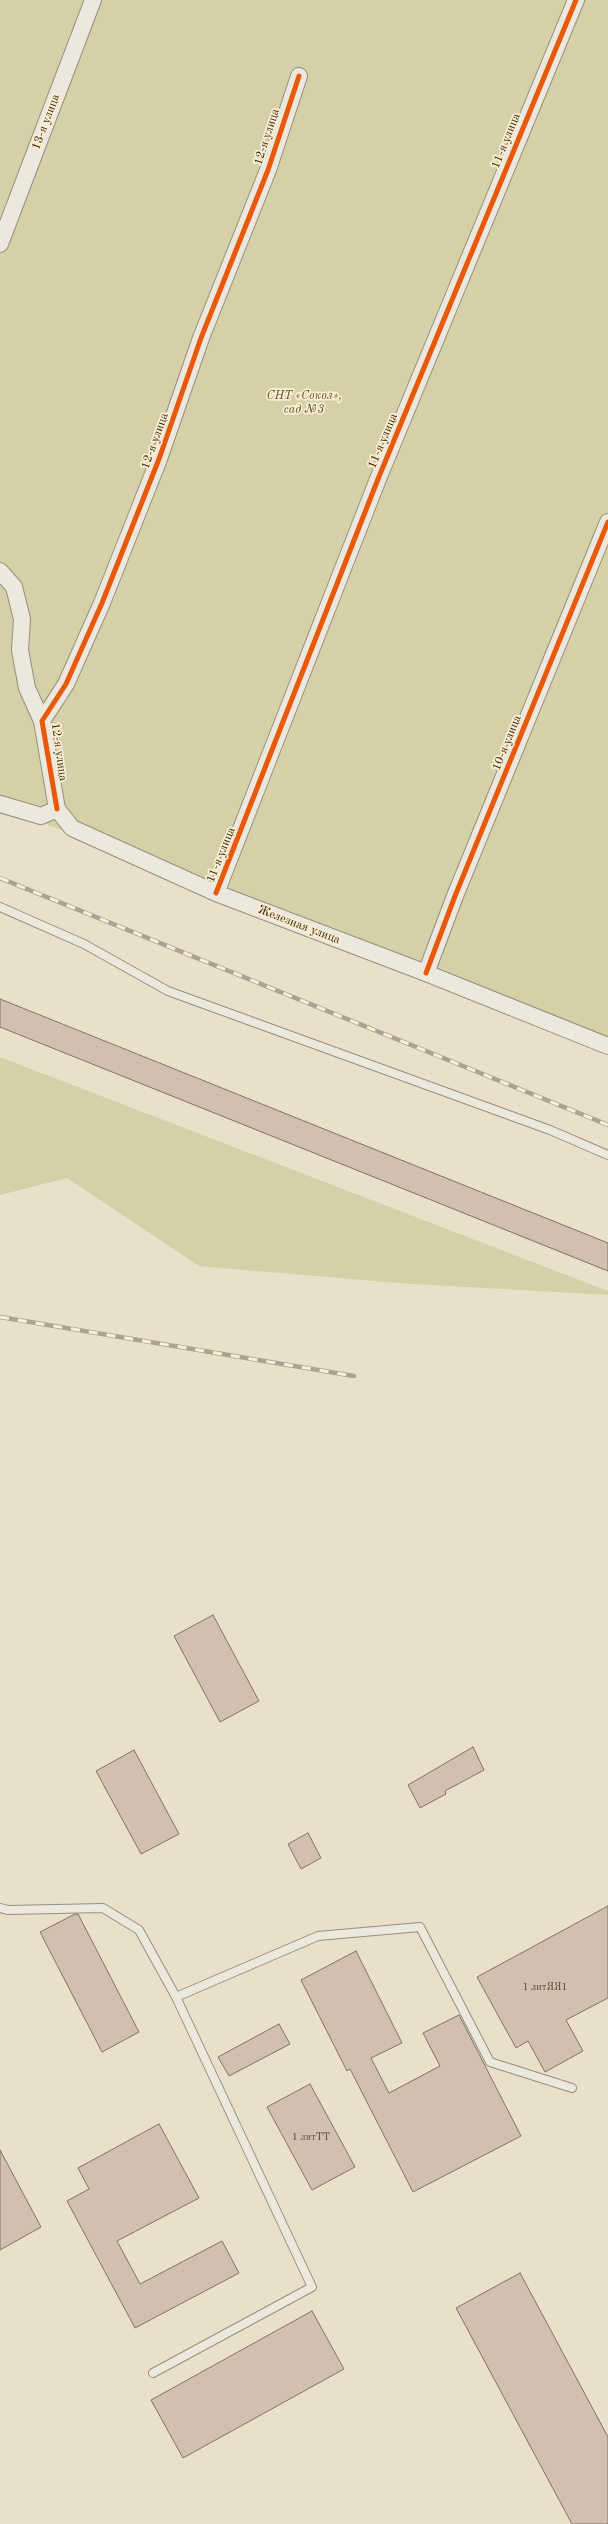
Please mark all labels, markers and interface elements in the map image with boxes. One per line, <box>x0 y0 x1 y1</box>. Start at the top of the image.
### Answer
street label: 13-я улица <box>29 92 63 152</box>
street label: 12-я улица <box>251 107 283 167</box>
street label: 11-я улица <box>488 111 524 171</box>
park label: СНТ «Сокол», сад №3 <box>266 389 342 417</box>
street label: 12-я улица <box>138 411 172 471</box>
street label: 11-я улица <box>365 411 401 471</box>
street label: 10-я улица <box>489 713 525 773</box>
street label: 12-я улица <box>48 722 70 782</box>
street label: 11-я улица <box>203 825 239 885</box>
street label: Железная улица <box>256 903 342 947</box>
house number: 1 литЯЯ1 <box>523 1981 567 1993</box>
house number: 1 литТТ <box>292 2131 330 2143</box>

